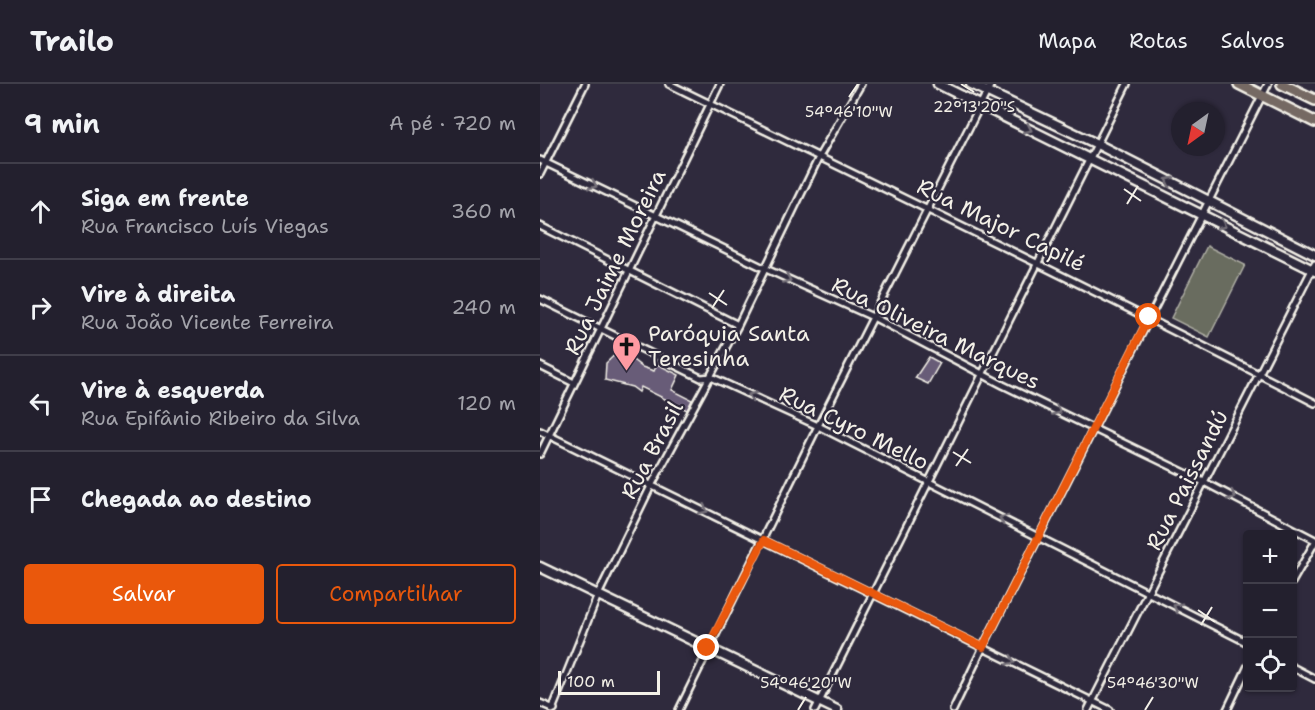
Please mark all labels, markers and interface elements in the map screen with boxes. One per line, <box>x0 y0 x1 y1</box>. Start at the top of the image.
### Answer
text: Trailo <box>30 22 114 60</box>
text: Mapa <box>1038 27 1096 55</box>
text: Rotas <box>1129 27 1188 55</box>
text: Salvos <box>1221 27 1285 55</box>
text: 22°13'20"S <box>933 97 1015 117</box>
text: 54°46'10"W <box>805 102 893 122</box>
north arrow <box>1171 102 1225 156</box>
text: 9 min <box>24 106 100 141</box>
text: A pé · 720 m <box>389 110 516 136</box>
one-way arrow <box>1021 122 1032 133</box>
street label: Rua Jaime Moreira <box>557 164 673 360</box>
street label: Rua Major Capilé <box>912 172 1090 278</box>
one-way arrow <box>1165 177 1176 188</box>
one-way arrow <box>586 178 597 190</box>
text: Siga em frente <box>81 184 249 213</box>
icon: ahead <box>24 195 57 228</box>
text: 360 m <box>451 198 516 224</box>
text: Rua Francisco Luís Viegas <box>81 213 329 239</box>
one-way arrow <box>1215 217 1226 229</box>
street label: Rua Oliveira Marques <box>827 270 1045 396</box>
one-way arrow <box>781 272 792 284</box>
text: Vire à direita <box>81 280 235 309</box>
icon: right <box>24 291 57 324</box>
text: 240 m <box>451 294 516 320</box>
route start <box>1135 303 1161 329</box>
text: Rua João Vicente Ferreira <box>81 309 333 335</box>
place label: Paróquia Santa Teresinha <box>648 319 810 373</box>
church icon: Paróquia Santa Teresinha <box>611 330 643 372</box>
text: Vire à esquerda <box>81 376 264 405</box>
street label: Rua Cyro Mello <box>774 379 934 477</box>
icon: left <box>24 387 57 420</box>
text: 120 m <box>457 390 516 416</box>
one-way arrow <box>748 391 759 403</box>
street label: Rua Brasil <box>614 396 690 504</box>
one-way arrow <box>1050 403 1061 415</box>
text: Rua Epifânio Ribeiro da Silva <box>81 405 360 431</box>
street label: Rua Paissandú <box>1139 405 1235 555</box>
icon: arrive <box>24 483 57 516</box>
text: Chegada ao destino <box>81 485 312 514</box>
one-way arrow <box>1226 489 1236 500</box>
one-way arrow <box>698 503 709 514</box>
one-way arrow <box>998 515 1009 526</box>
map controls <box>1243 530 1297 692</box>
button: + <box>1243 530 1297 584</box>
button: Salvar <box>24 564 264 624</box>
button: Compartilhar <box>276 564 516 624</box>
button: − <box>1243 584 1297 638</box>
one-way arrow <box>1172 602 1183 614</box>
route end <box>693 634 719 660</box>
button: locate <box>1243 638 1297 692</box>
one-way arrow <box>1005 654 1015 665</box>
scale bar <box>558 668 660 696</box>
text: 100 m <box>567 671 615 692</box>
text: 54°46'20"W <box>760 673 852 693</box>
text: 54°46'30"W <box>1107 673 1199 693</box>

